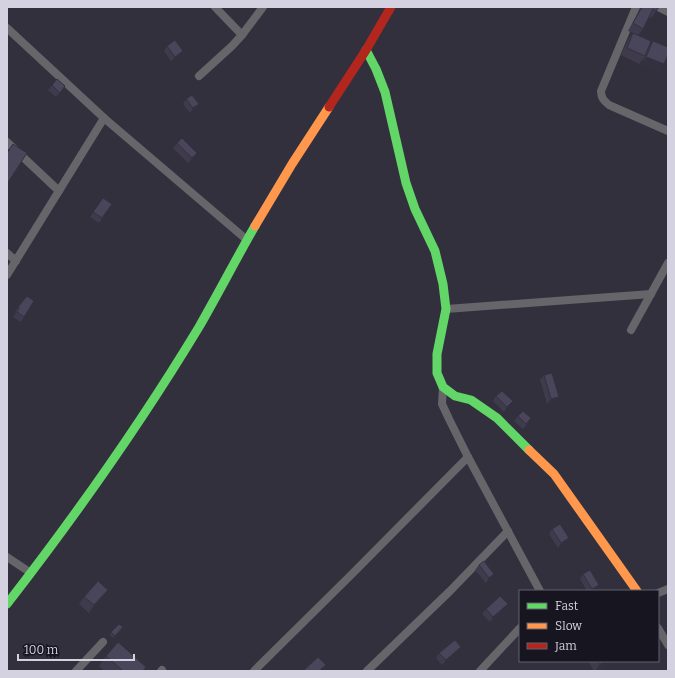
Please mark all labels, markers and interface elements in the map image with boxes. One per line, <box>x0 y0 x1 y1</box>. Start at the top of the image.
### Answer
legend <box>519 590 659 662</box>
text: Fast <box>555 599 579 613</box>
text: Slow <box>555 619 582 633</box>
scale bar <box>18 636 134 662</box>
text: Jam <box>554 639 577 653</box>
text: 100 m <box>24 643 59 657</box>

